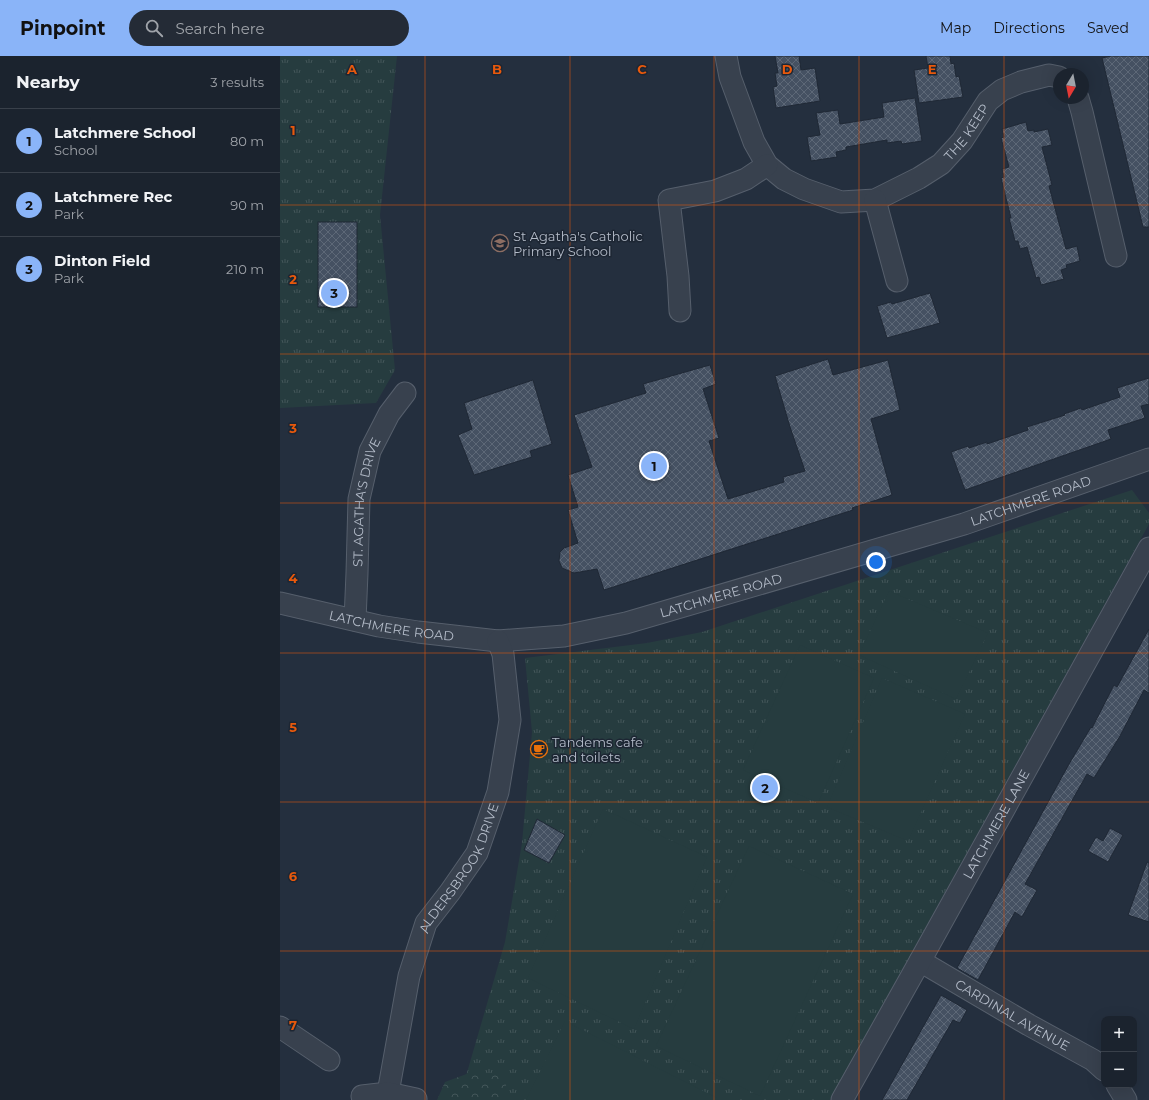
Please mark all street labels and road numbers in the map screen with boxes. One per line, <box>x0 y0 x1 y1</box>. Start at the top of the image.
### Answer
street label: THE KEEP <box>940 101 992 164</box>
street label: ST. AGATHA'S DRIVE <box>349 434 384 567</box>
street label: LATCHMERE ROAD <box>968 472 1093 529</box>
street label: LATCHMERE ROAD <box>658 570 784 621</box>
street label: LATCHMERE ROAD <box>328 607 455 644</box>
street label: LATCHMERE LANE <box>959 767 1033 882</box>
street label: ALDERSBROOK DRIVE <box>415 801 502 935</box>
street label: CARDINAL AVENUE <box>952 976 1073 1054</box>

